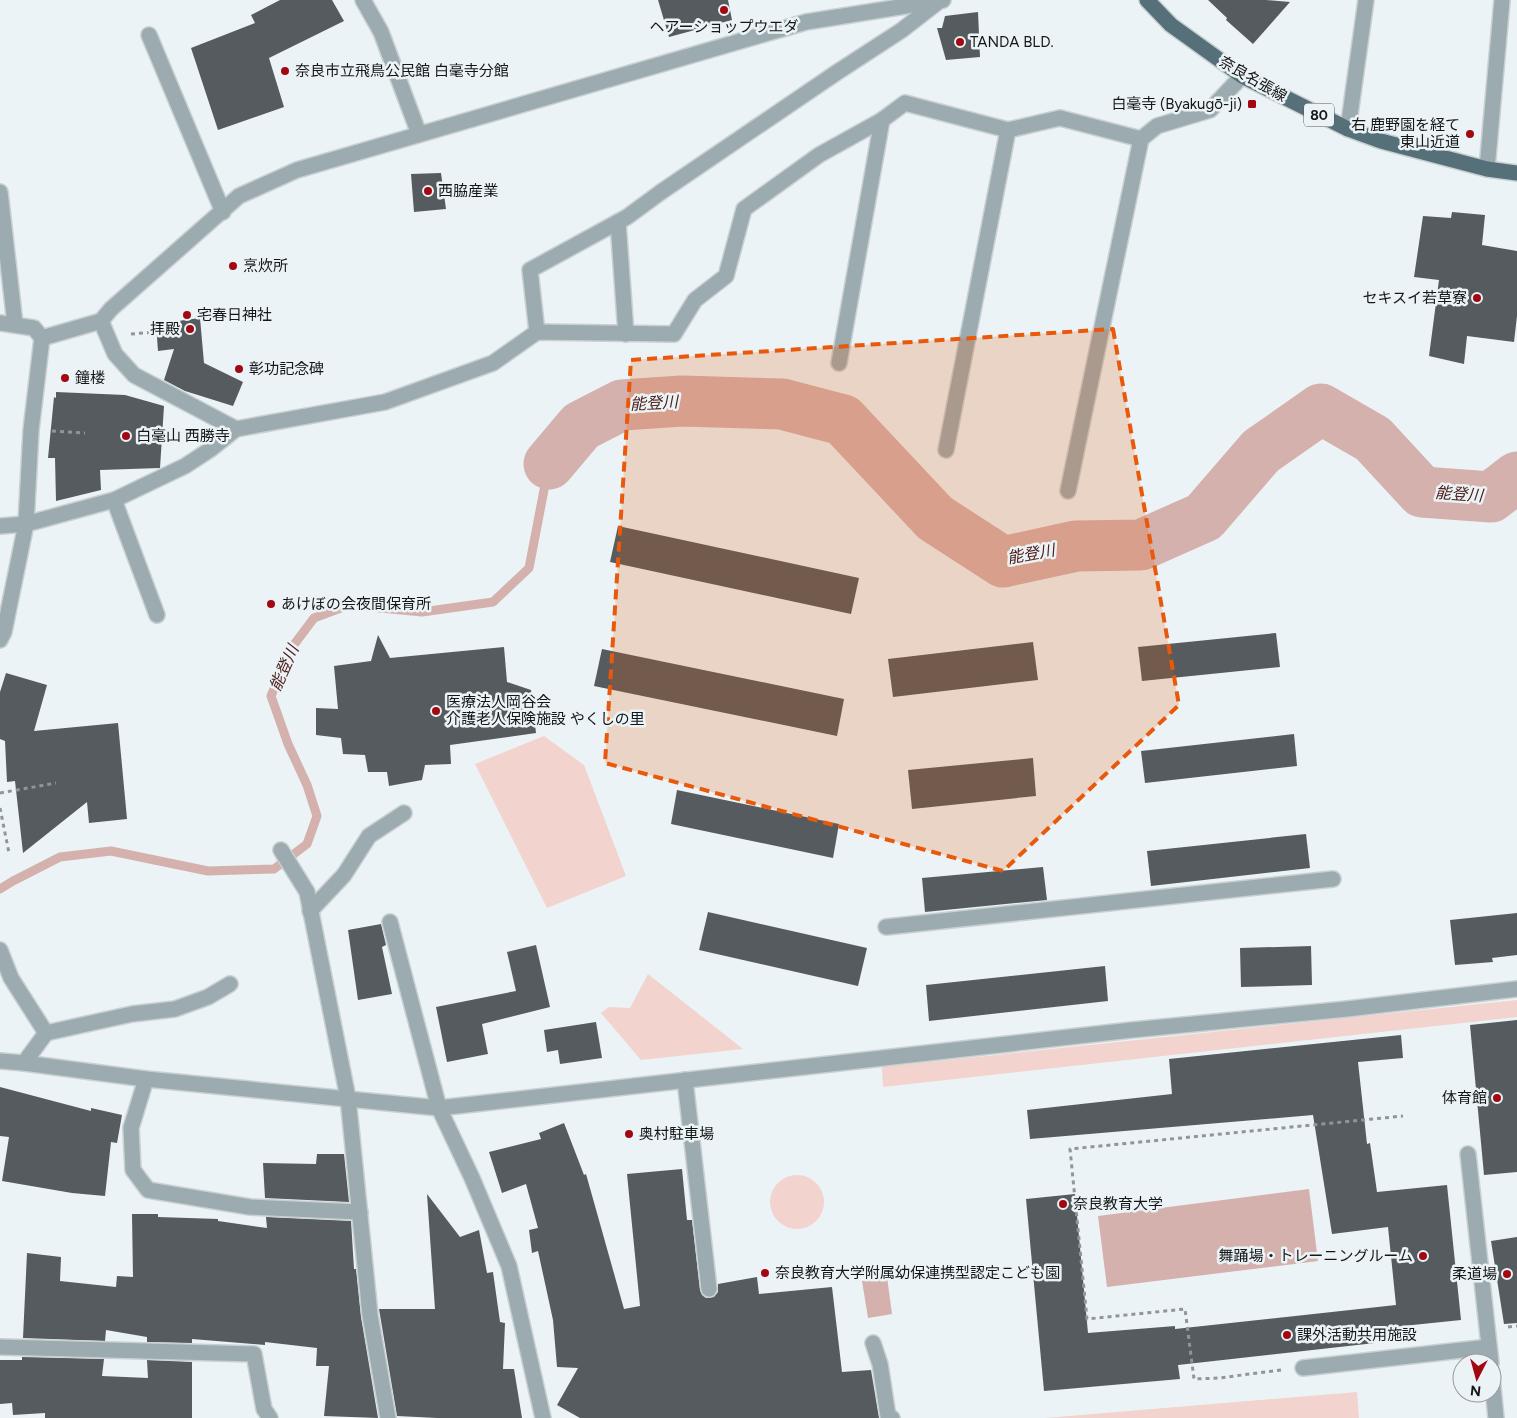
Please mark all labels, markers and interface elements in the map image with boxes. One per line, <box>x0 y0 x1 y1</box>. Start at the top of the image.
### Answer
marker: ヘアーショップウエダ <box>718 4 730 16</box>
place label: ヘアーショップウエダ <box>650 18 798 36</box>
place label: TANDA BLD. <box>970 33 1054 51</box>
marker: TANDA BLD. <box>954 36 966 48</box>
street label: 奈良名張線 <box>1216 52 1290 106</box>
place label: 奈良市立飛鳥公民館 白毫寺分館 <box>295 62 509 80</box>
marker: 奈良市立飛鳥公民館 白毫寺分館 <box>279 65 291 77</box>
place label: 白毫寺 (Byakugō-ji) <box>1111 95 1242 113</box>
marker: 白毫寺 (Byakugō-ji) <box>1246 98 1258 110</box>
road number: 80 <box>1304 104 1334 126</box>
place label: 右 鹿野園を経て 東山近道 <box>1351 116 1460 151</box>
marker: 右 鹿野園を経て 東山近道 <box>1464 128 1476 140</box>
place label: 西脇産業 <box>438 182 498 200</box>
marker: 西脇産業 <box>422 185 434 197</box>
place label: 烹炊所 <box>243 257 288 275</box>
marker: 烹炊所 <box>227 260 239 272</box>
place label: セキスイ若草寮 <box>1362 289 1467 307</box>
marker: セキスイ若草寮 <box>1471 292 1483 304</box>
place label: 宅春日神社 <box>197 306 272 324</box>
marker: 宅春日神社 <box>181 309 193 321</box>
place label: 拝殿 <box>150 320 180 338</box>
marker: 拝殿 <box>184 323 196 335</box>
place label: 彰功記念碑 <box>249 360 324 378</box>
marker: 彰功記念碑 <box>233 363 245 375</box>
place label: 鐘楼 <box>75 369 105 387</box>
marker: 鐘楼 <box>59 372 71 384</box>
water label: 能登川 <box>630 392 680 414</box>
place label: 白毫山 西勝寺 <box>136 427 230 445</box>
marker: 白毫山 西勝寺 <box>120 430 132 442</box>
water label: 能登川 <box>1434 483 1486 505</box>
water label: 能登川 <box>1006 540 1058 568</box>
place label: あけぼの会夜間保育所 <box>281 595 431 613</box>
marker: あけぼの会夜間保育所 <box>265 598 277 610</box>
water label: 能登川 <box>266 640 303 694</box>
place label: 医療法人岡谷会 介護老人保険施設 やくしの里 <box>446 693 645 728</box>
marker: 医療法人岡谷会 介護老人保険施設 やくしの里 <box>430 705 442 717</box>
place label: 体育館 <box>1442 1089 1487 1107</box>
marker: 体育館 <box>1491 1092 1503 1104</box>
place label: 奥村駐車場 <box>639 1125 714 1143</box>
marker: 奥村駐車場 <box>623 1128 635 1140</box>
place label: 奈良教育大学 <box>1073 1195 1163 1213</box>
marker: 奈良教育大学 <box>1057 1198 1069 1210</box>
place label: 舞踊場・トレーニングルーム <box>1218 1247 1413 1265</box>
marker: 舞踊場・トレーニングルーム <box>1417 1250 1429 1262</box>
place label: 奈良教育大学附属幼保連携型認定こども園 <box>775 1264 1060 1282</box>
place label: 柔道場 <box>1452 1265 1497 1283</box>
marker: 奈良教育大学附属幼保連携型認定こども園 <box>759 1267 771 1279</box>
marker: 柔道場 <box>1501 1268 1513 1280</box>
place label: 課外活動共用施設 <box>1297 1326 1417 1344</box>
marker: 課外活動共用施設 <box>1281 1329 1293 1341</box>
north arrow <box>1452 1353 1502 1403</box>
text: N <box>1469 1381 1482 1399</box>

